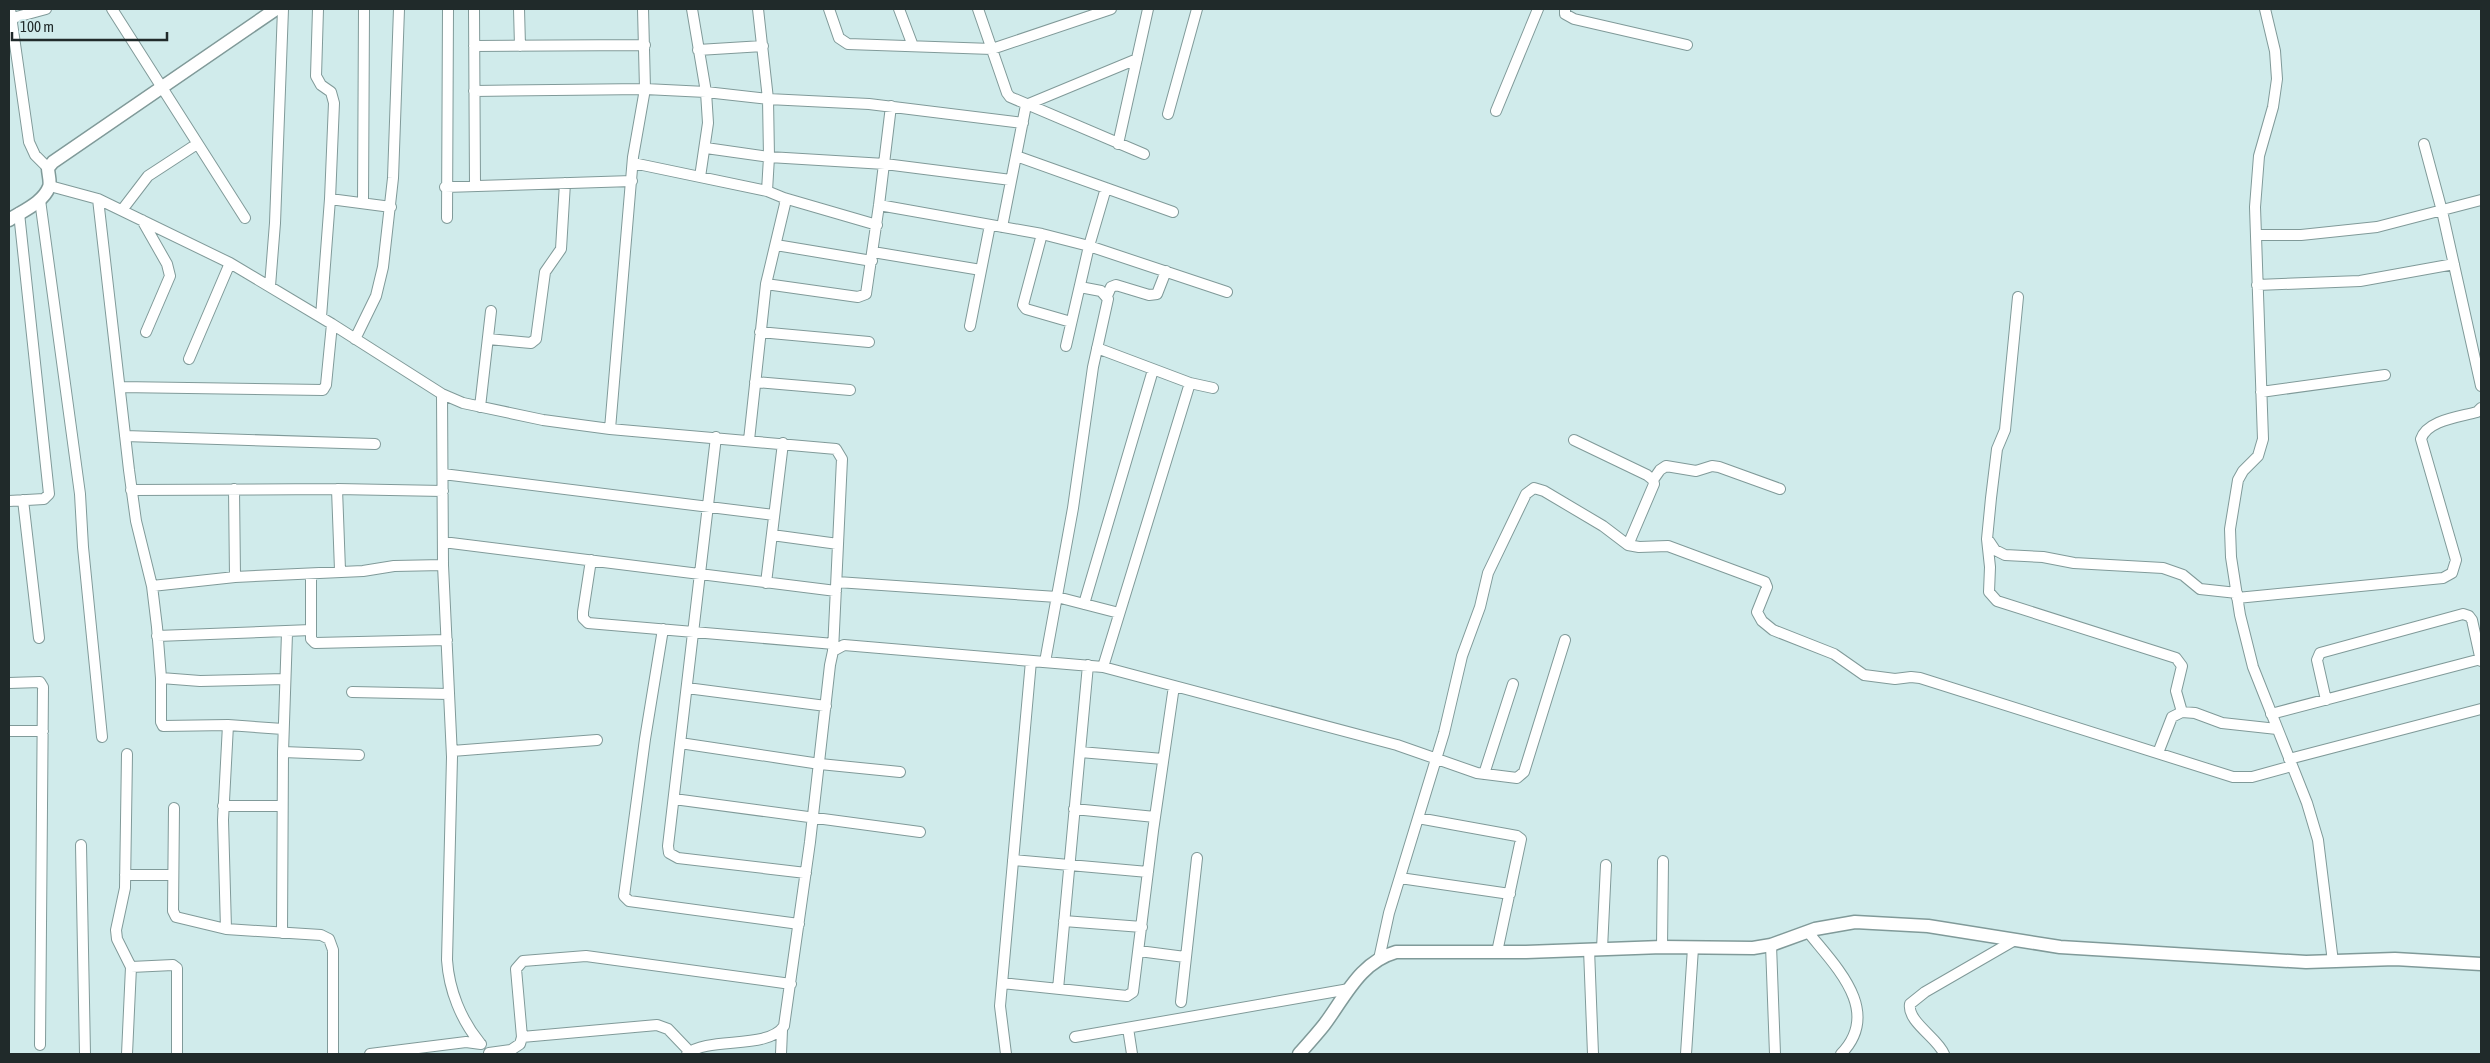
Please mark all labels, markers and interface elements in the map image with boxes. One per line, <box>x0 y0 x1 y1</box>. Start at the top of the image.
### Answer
scale bar <box>12 10 168 42</box>
text: 100 m <box>20 18 54 35</box>

